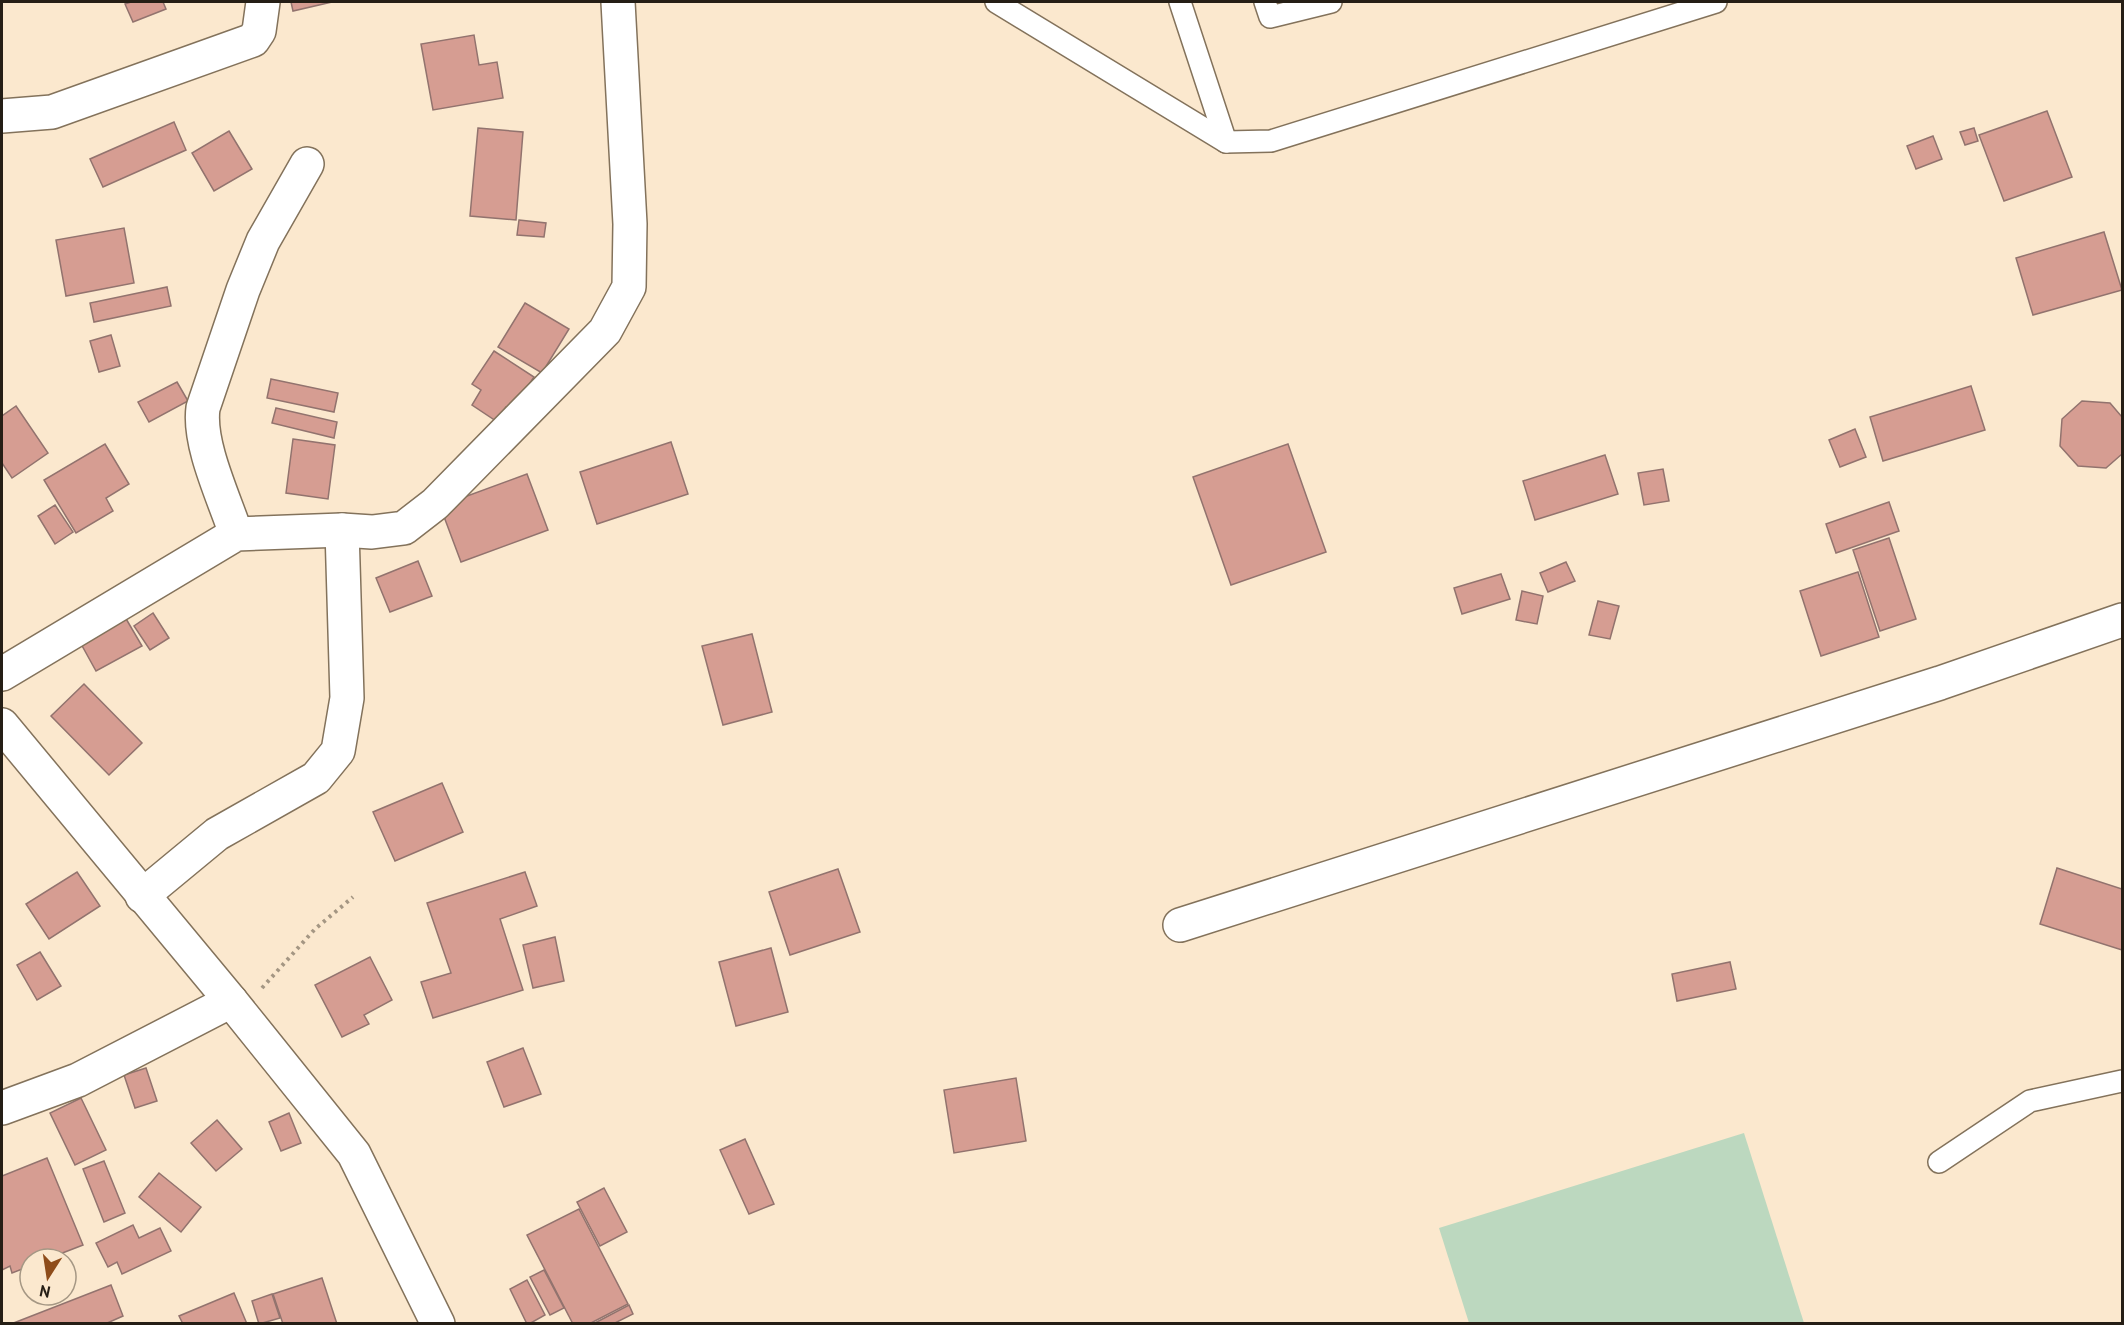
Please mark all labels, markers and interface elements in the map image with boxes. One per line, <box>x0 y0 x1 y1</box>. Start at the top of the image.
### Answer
north arrow <box>18 1247 78 1307</box>
text: N <box>38 1281 52 1303</box>

